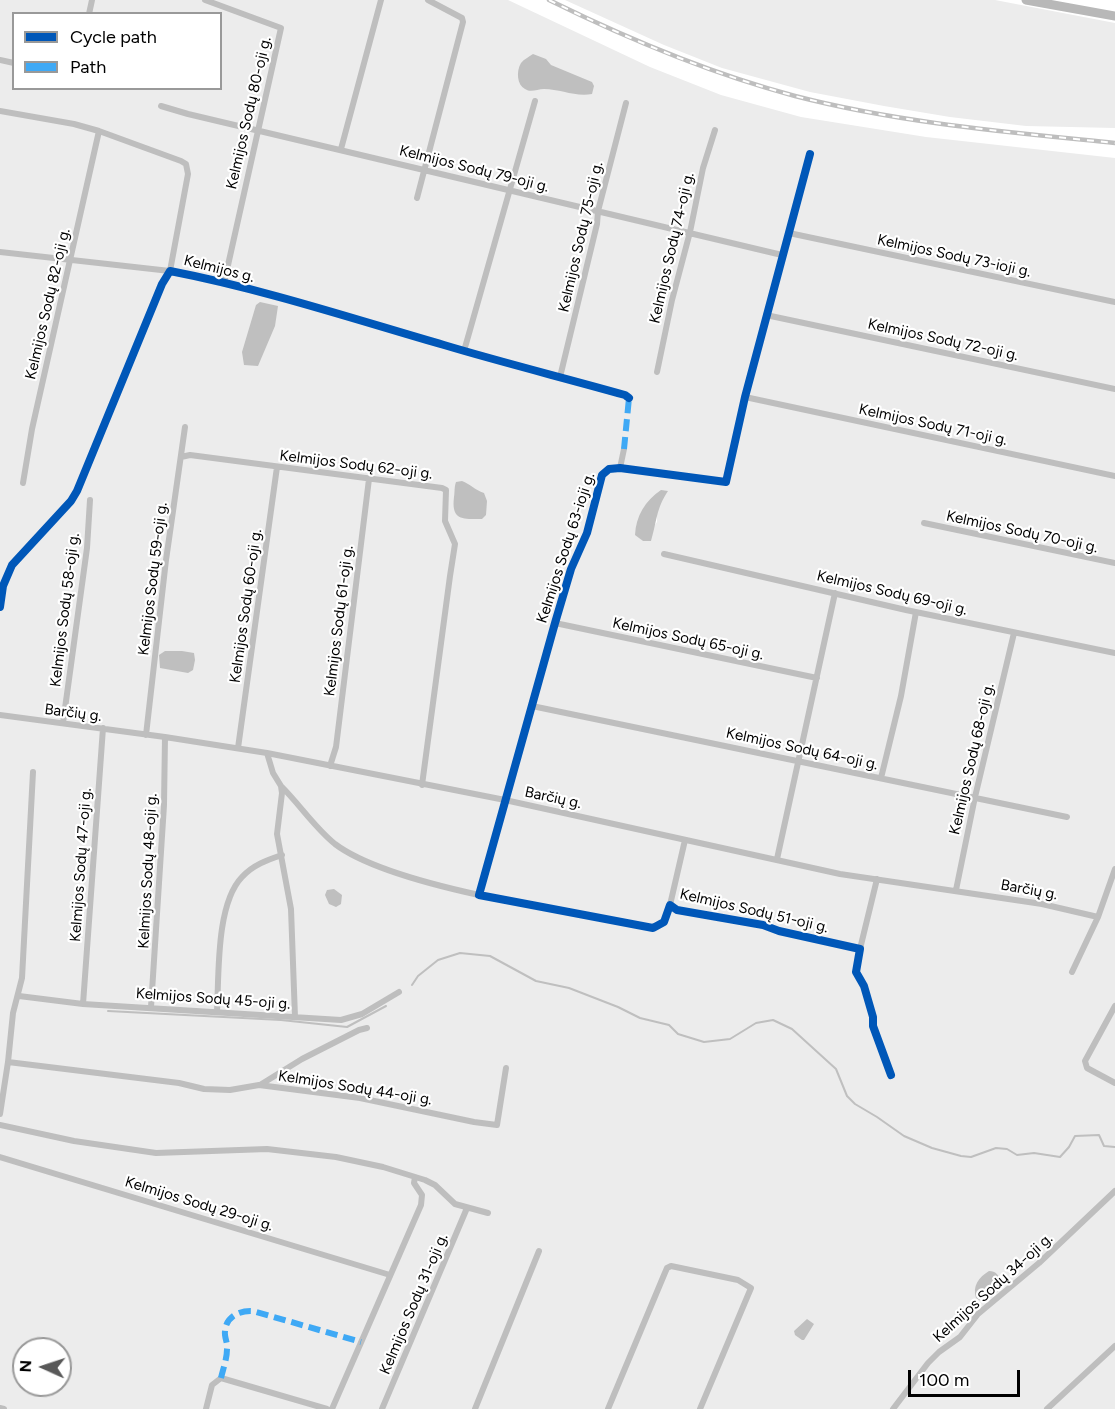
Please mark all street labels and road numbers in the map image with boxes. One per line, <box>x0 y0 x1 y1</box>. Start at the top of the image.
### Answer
street label: Kelmijos Sodų 80-oji g. <box>223 35 275 191</box>
street label: Kelmijos Sodų 79-oji g. <box>397 142 551 196</box>
street label: Kelmijos Sodų 75-oji g. <box>555 160 607 314</box>
street label: Kelmijos Sodų 74-oji g. <box>646 171 698 325</box>
street label: Kelmijos Sodų 82-oji g. <box>22 227 74 381</box>
street label: Kelmijos Sodų 73-ioji g. <box>875 231 1033 281</box>
street label: Kelmijos g. <box>182 252 256 286</box>
street label: Kelmijos Sodų 72-oji g. <box>866 315 1020 365</box>
street label: Kelmijos Sodų 71-oji g. <box>857 400 1009 450</box>
street label: Kelmijos Sodų 62-oji g. <box>279 447 433 483</box>
street label: Kelmijos Sodų 63-ioji g. <box>533 470 599 626</box>
street label: Kelmijos Sodų 59-oji g. <box>135 501 171 657</box>
street label: Kelmijos Sodų 70-oji g. <box>944 507 1100 557</box>
street label: Kelmijos Sodų 60-oji g. <box>226 528 266 684</box>
street label: Kelmijos Sodų 58-oji g. <box>47 532 83 688</box>
street label: Kelmijos Sodų 61-oji g. <box>321 545 357 697</box>
street label: Kelmijos Sodų 69-oji g. <box>815 567 969 619</box>
street label: Kelmijos Sodų 65-oji g. <box>611 614 765 664</box>
street label: Kelmijos Sodų 68-oji g. <box>946 682 998 836</box>
street label: Barčių g. <box>43 701 103 725</box>
street label: Kelmijos Sodų 64-oji g. <box>724 724 880 774</box>
street label: Barčių g. <box>523 783 583 813</box>
street label: Kelmijos Sodų 47-oji g. <box>67 787 95 943</box>
street label: Kelmijos Sodų 48-oji g. <box>135 793 161 949</box>
street label: Barčių g. <box>999 876 1059 904</box>
street label: Kelmijos Sodų 51-oji g. <box>678 885 830 937</box>
street label: Kelmijos Sodų 45-oji g. <box>135 985 291 1013</box>
street label: Kelmijos Sodų 44-oji g. <box>277 1067 433 1109</box>
street label: Kelmijos Sodų 29-oji g. <box>123 1173 275 1235</box>
street label: Kelmijos Sodų 34-oji g. <box>930 1230 1056 1346</box>
street label: Kelmijos Sodų 31-oji g. <box>376 1231 452 1377</box>

